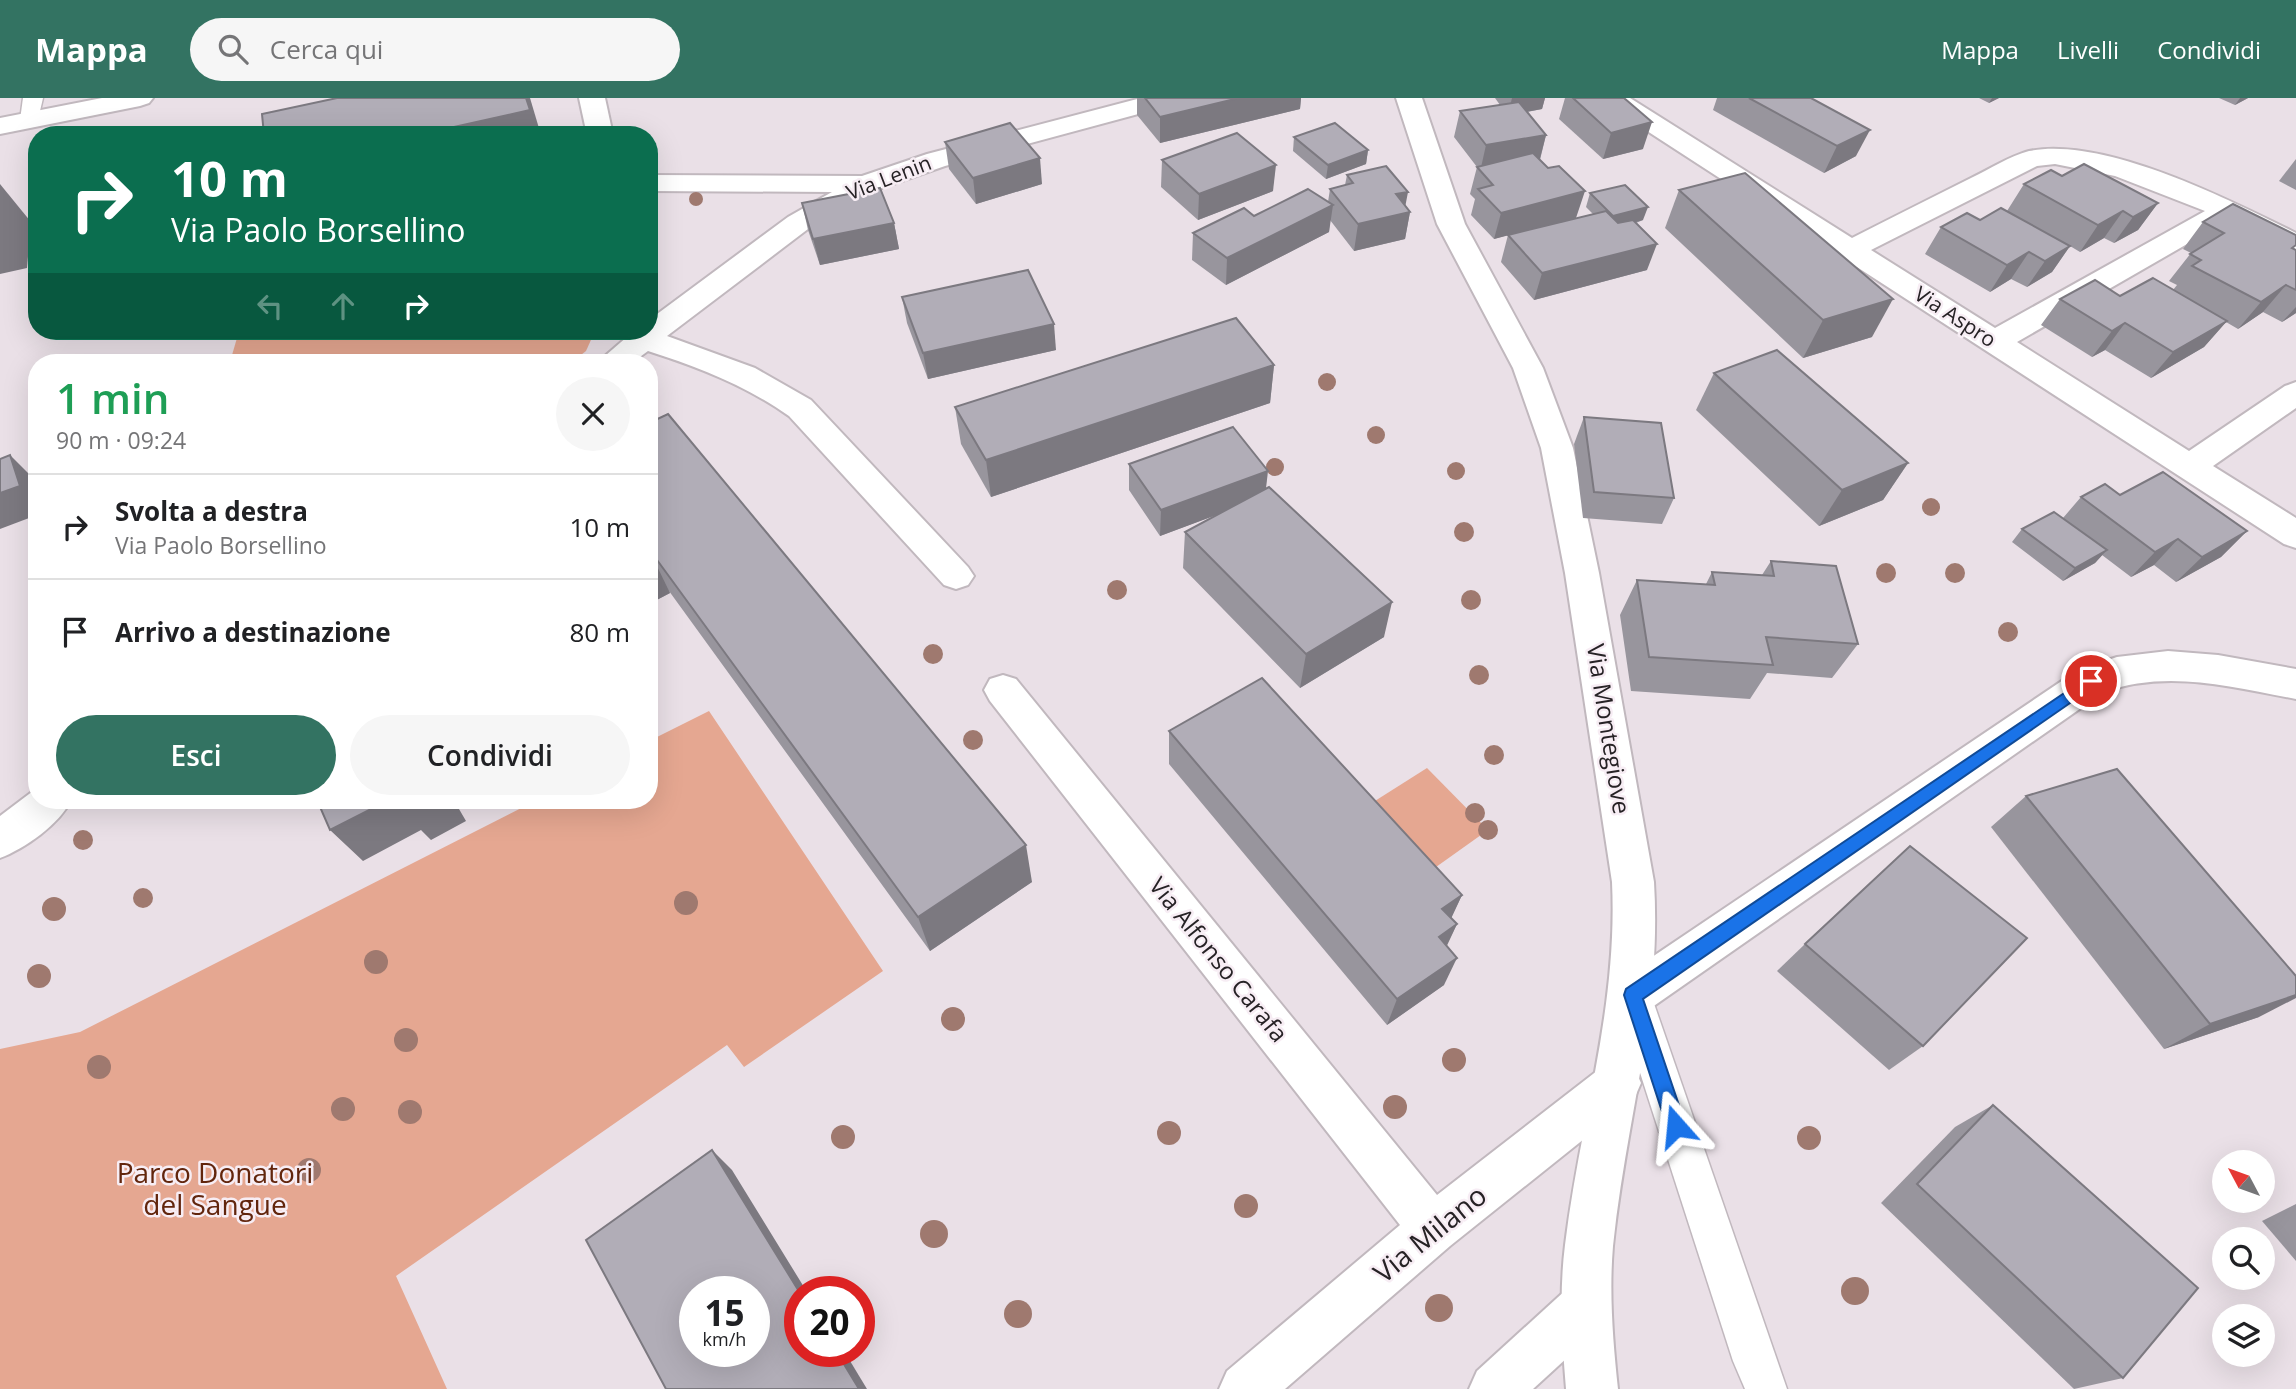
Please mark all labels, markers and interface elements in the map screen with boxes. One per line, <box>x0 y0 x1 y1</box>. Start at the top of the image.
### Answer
search box <box>190 18 680 81</box>
text: Mappa <box>35 27 148 72</box>
icon: search <box>214 30 252 68</box>
text: Cerca qui <box>270 31 383 67</box>
text: Mappa <box>1941 33 2019 66</box>
text: Livelli <box>2057 33 2119 66</box>
text: Condividi <box>2157 33 2261 66</box>
text: 10 m <box>171 145 288 211</box>
street label: Via Lenin <box>842 148 935 206</box>
icon: right <box>56 154 147 245</box>
text: Via Paolo Borsellino <box>171 208 466 251</box>
street label: Via Aspro <box>1909 279 2002 353</box>
icon: left <box>251 287 289 325</box>
icon: ahead <box>324 287 362 325</box>
icon: right <box>397 287 435 325</box>
text: 1 min <box>56 369 169 426</box>
button: close <box>556 377 630 451</box>
text: 90 m · 09:24 <box>56 424 186 456</box>
text: Svolta a destra <box>115 493 308 529</box>
icon: right <box>56 508 94 546</box>
text: 10 m <box>569 509 630 545</box>
text: Via Paolo Borsellino <box>115 529 327 561</box>
icon: arrive <box>56 613 94 651</box>
text: Arrivo a destinazione <box>115 614 391 650</box>
text: 80 m <box>569 614 630 650</box>
street label: Via Montegiove <box>1580 641 1639 816</box>
pin <box>2061 651 2121 711</box>
icon: arrive <box>2072 662 2110 700</box>
button: Esci <box>56 715 336 795</box>
button: Condividi <box>350 715 630 795</box>
street label: Via Alfonso Carafa <box>1142 870 1296 1049</box>
position arrow <box>1639 1089 1713 1163</box>
north arrow <box>2212 1150 2275 1213</box>
map controls <box>2212 1150 2275 1367</box>
park label: Parco Donatori del Sangue <box>117 1153 313 1223</box>
street label: Via Milano <box>1365 1176 1494 1291</box>
button: search <box>2212 1227 2275 1290</box>
speed limit sign: 20 <box>784 1276 875 1367</box>
text: 15 <box>704 1289 745 1336</box>
button: layers <box>2212 1304 2275 1367</box>
text: km/h <box>703 1327 746 1351</box>

